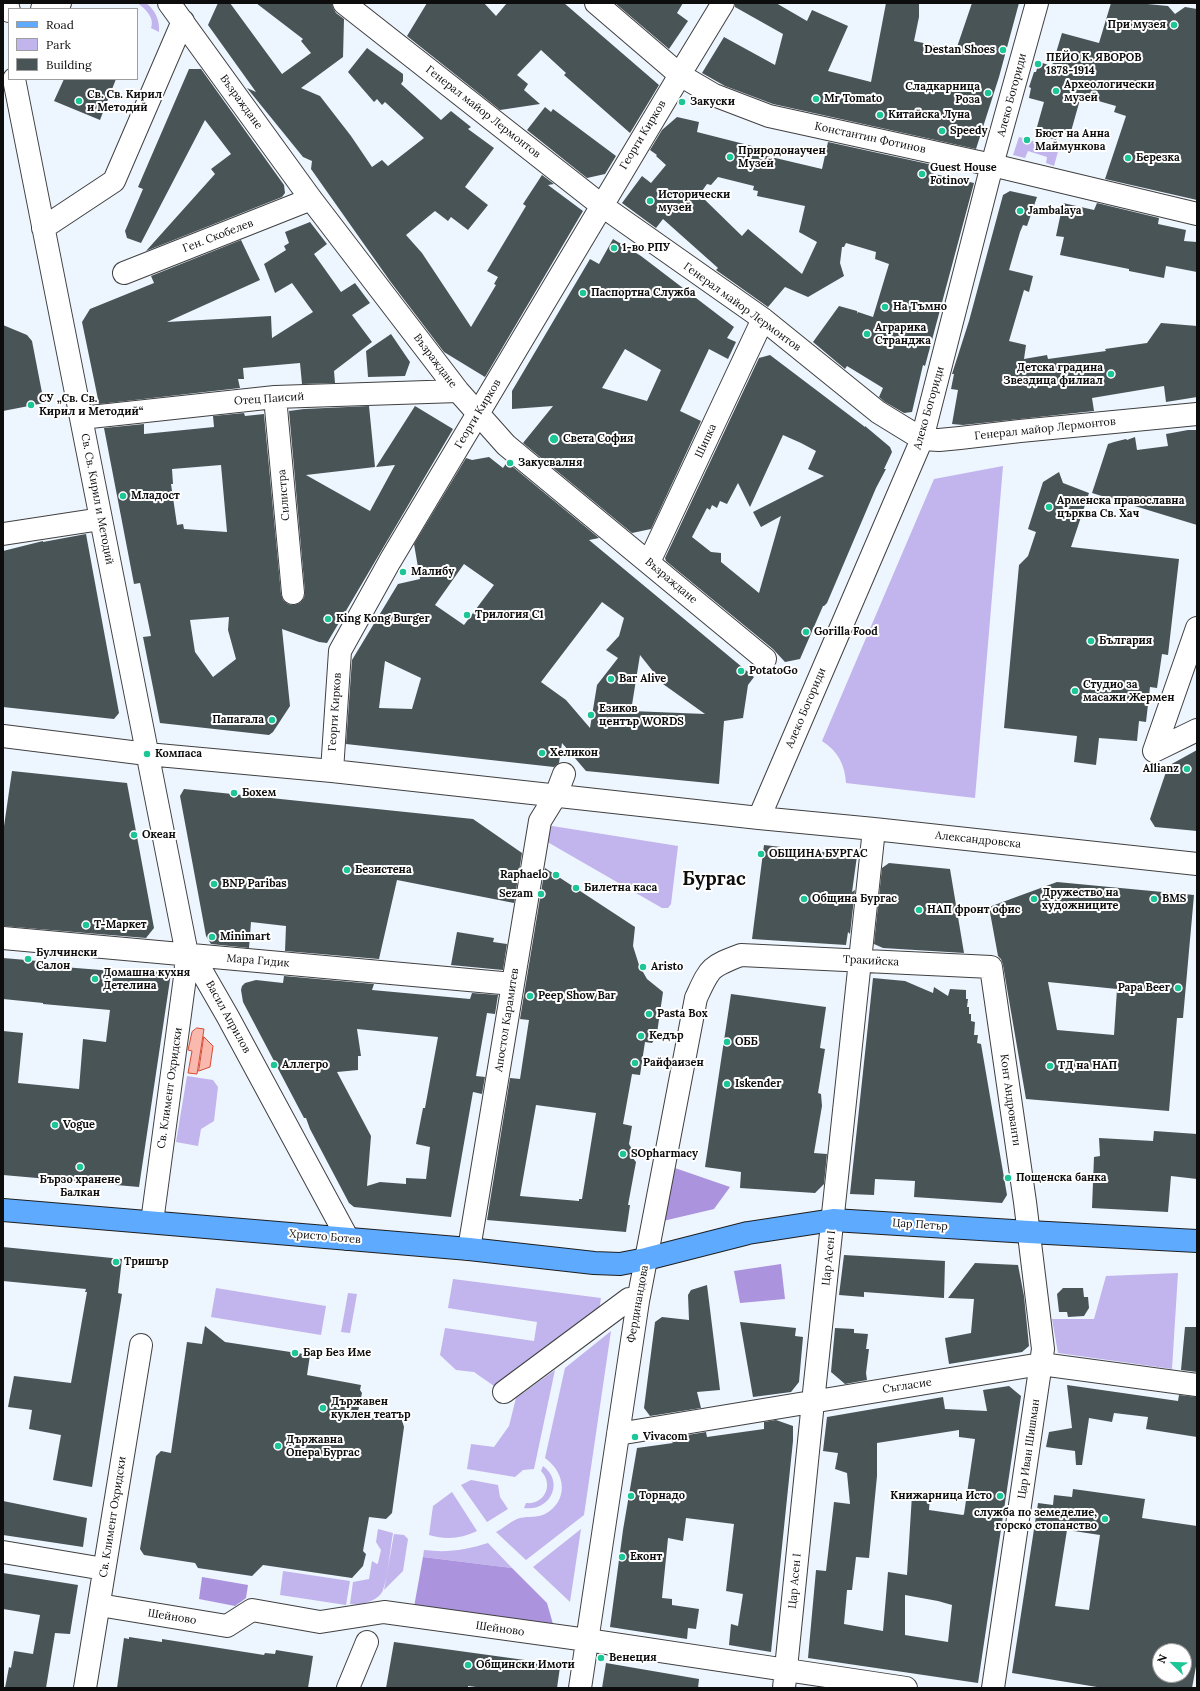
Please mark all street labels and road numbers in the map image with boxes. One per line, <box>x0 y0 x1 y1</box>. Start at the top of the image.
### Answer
street label: Алеко Богориди <box>995 52 1029 138</box>
street label: Генерал майор Лермонтов <box>423 63 543 161</box>
street label: Възраждане <box>217 72 265 132</box>
street label: Георги Кирков <box>617 98 669 172</box>
street label: Константин Фотинов <box>813 120 927 156</box>
street label: Ген. Скобелев <box>181 216 255 256</box>
street label: Генерал майор Лермонтов <box>681 260 803 354</box>
street label: Възраждане <box>410 331 460 391</box>
street label: Алеко Богориди <box>911 365 947 451</box>
street label: Георги Кирков <box>452 377 504 451</box>
street label: Отец Паисий <box>233 390 305 408</box>
street label: Генерал майор Лермонтов <box>974 415 1116 443</box>
street label: Шипка <box>692 422 720 460</box>
street label: Св. Св. Кирил и Методий <box>78 432 116 566</box>
street label: Силистра <box>275 469 293 521</box>
street label: Възраждане <box>642 555 700 607</box>
street label: Алеко Богориди <box>783 666 829 750</box>
street label: Георги Кирков <box>326 672 344 752</box>
street label: Александровска <box>934 829 1022 851</box>
street label: Мара Гидик <box>226 952 290 970</box>
street label: Тракийска <box>842 953 900 969</box>
street label: Апостол Карамитев <box>492 967 522 1073</box>
street label: Васил Априлов <box>203 979 253 1055</box>
street label: Св. Климент Охридски <box>155 1026 185 1150</box>
street label: Конт Андрованти <box>997 1053 1023 1147</box>
street label: Цар Петър <box>892 1216 948 1234</box>
street label: Христо Ботев <box>289 1227 361 1247</box>
street label: Цар Асен I <box>820 1230 838 1286</box>
street label: Фердинандова <box>625 1264 651 1344</box>
street label: Съгласие <box>881 1376 933 1396</box>
street label: Цар Иван Шишман <box>1015 1398 1043 1500</box>
street label: Св. Климент Охридски <box>97 1456 129 1578</box>
street label: Цар Асен I <box>786 1553 804 1609</box>
street label: Шейново <box>147 1607 197 1627</box>
street label: Шейново <box>475 1619 525 1639</box>

